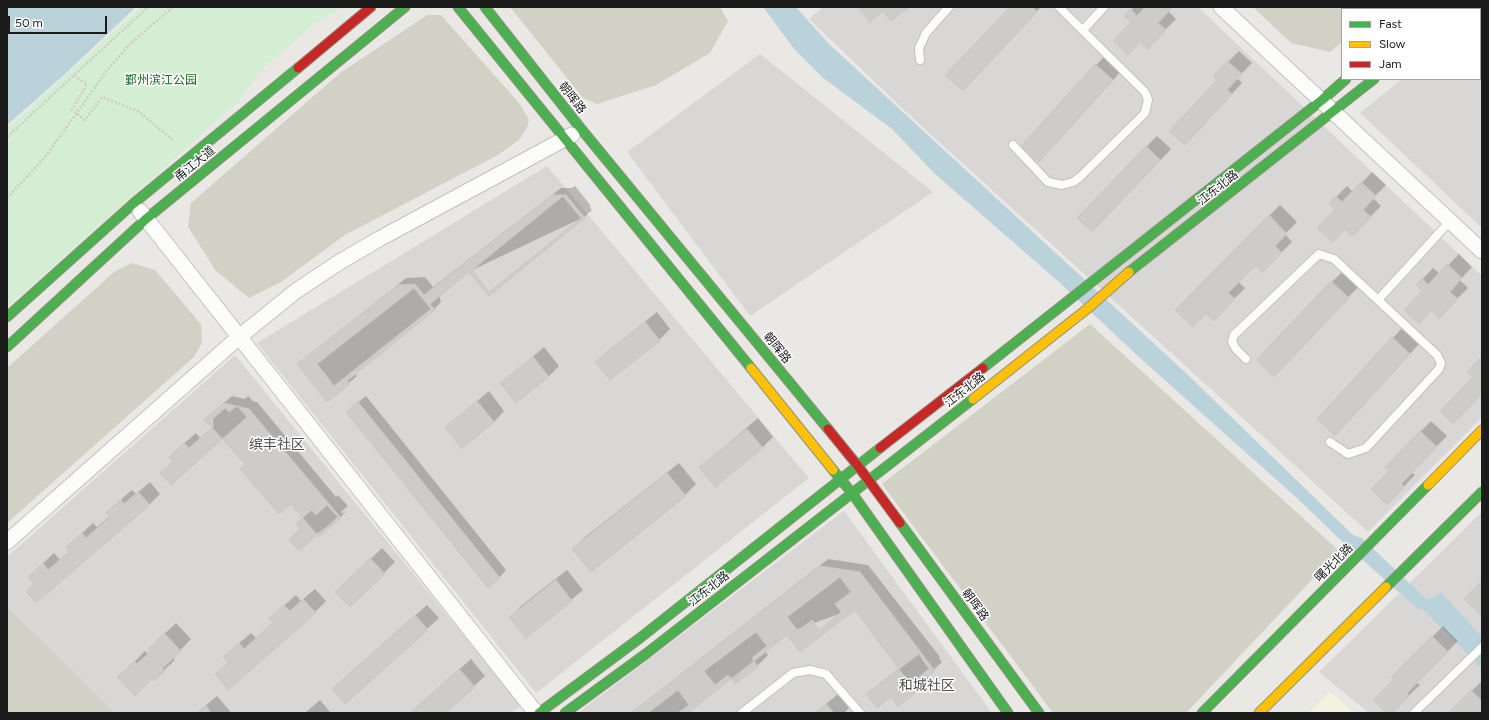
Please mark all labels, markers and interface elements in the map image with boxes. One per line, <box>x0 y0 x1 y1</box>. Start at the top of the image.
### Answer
scale bar <box>10 8 109 34</box>
legend <box>1341 8 1481 80</box>
text: 50 m <box>15 16 43 30</box>
text: Fast <box>1379 17 1402 31</box>
text: Slow <box>1379 37 1405 51</box>
text: Jam <box>1379 57 1402 71</box>
park label: 鄞州滨江公园 <box>125 73 197 87</box>
street label: 朝晖路 <box>555 79 589 117</box>
street label: 甬江大道 <box>172 143 218 185</box>
street label: 江东北路 <box>1195 168 1241 208</box>
street label: 朝晖路 <box>760 329 794 367</box>
street label: 江东北路 <box>942 370 988 410</box>
district label: 缤丰社区 <box>249 437 305 453</box>
street label: 曙光北路 <box>1312 541 1356 585</box>
street label: 江东北路 <box>686 569 732 609</box>
street label: 朝晖路 <box>959 586 991 624</box>
district label: 和城社区 <box>899 678 955 694</box>

